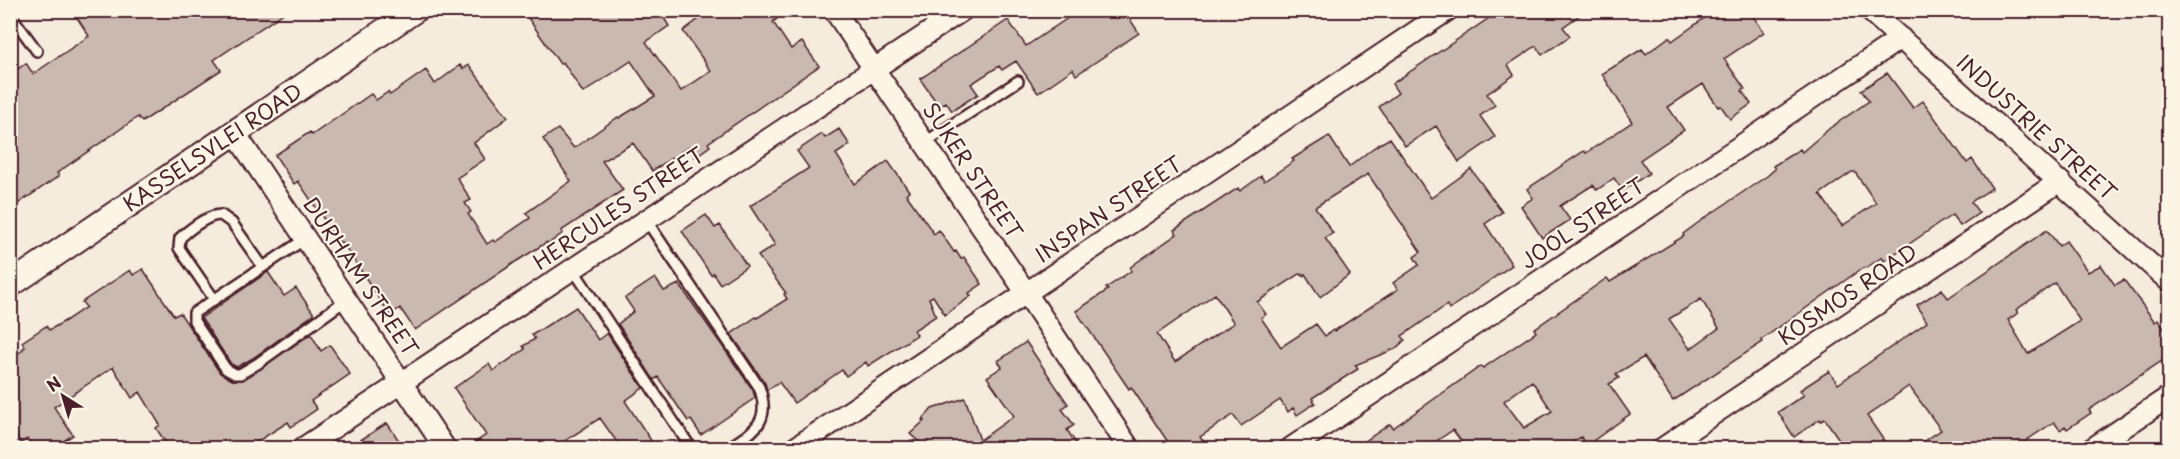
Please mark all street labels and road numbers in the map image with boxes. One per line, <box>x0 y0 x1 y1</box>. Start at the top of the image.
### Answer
street label: INDUSTRIE STREET <box>1950 46 2125 207</box>
street label: KASSELSVLEI ROAD <box>116 74 308 218</box>
street label: SUKER STREET <box>916 95 1032 245</box>
street label: HERCULES STREET <box>526 138 711 277</box>
street label: INSPAN STREET <box>1028 147 1188 269</box>
street label: JOOL STREET <box>1513 168 1651 276</box>
street label: DURHAM STREET <box>296 190 427 362</box>
street label: KOSMOS ROAD <box>1771 235 1923 352</box>

